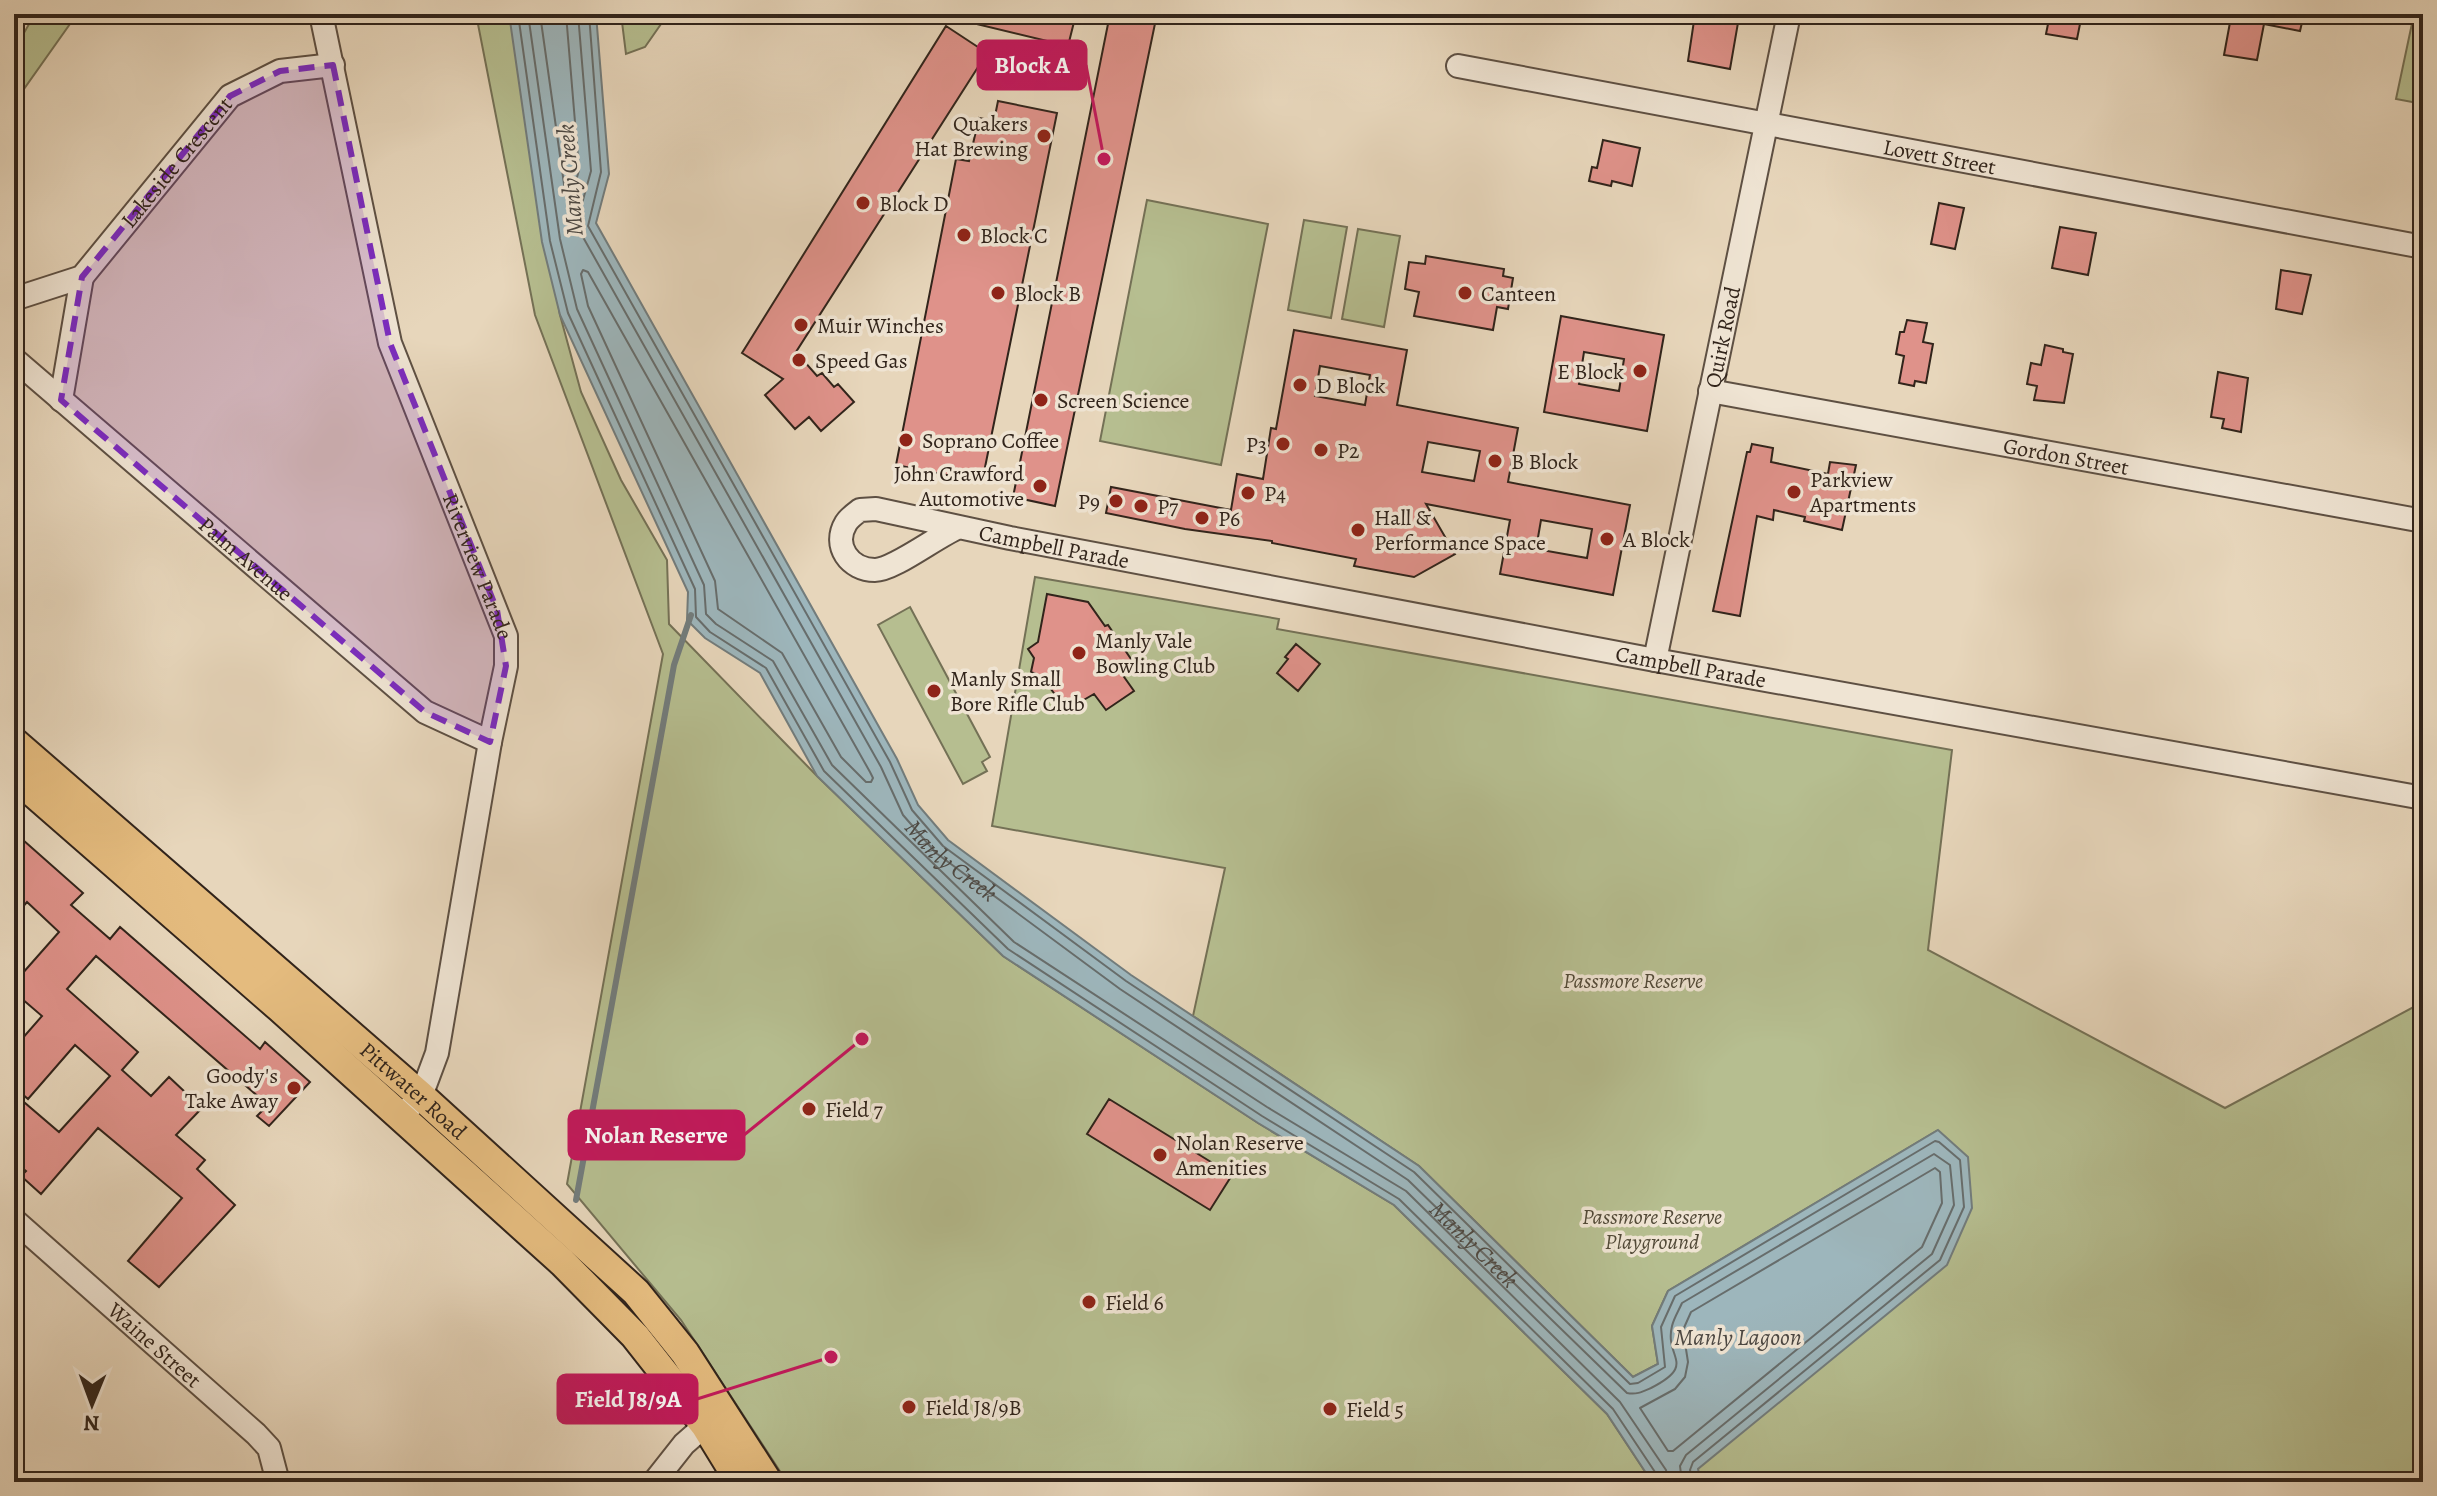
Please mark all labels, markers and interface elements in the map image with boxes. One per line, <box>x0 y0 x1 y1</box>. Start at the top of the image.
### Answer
callout: Block A <box>978 41 1086 89</box>
text: Block A <box>994 49 1071 81</box>
street label: Lakeside Crescent <box>114 91 239 235</box>
place label: Quakers Hat Brewing <box>914 109 1028 164</box>
water label: Manly Creek <box>549 122 591 237</box>
marker: Quakers Hat Brewing <box>1035 127 1053 145</box>
street label: Lovett Street <box>1881 132 1998 183</box>
place label: Block D <box>879 189 949 219</box>
marker: Block D <box>854 194 872 212</box>
place label: Block C <box>980 221 1048 251</box>
marker: Block C <box>955 226 973 244</box>
place label: Block B <box>1014 279 1081 309</box>
place label: Canteen <box>1481 279 1556 309</box>
street label: Quirk Road <box>1698 283 1748 391</box>
marker: Block B <box>989 284 1007 302</box>
marker: Canteen <box>1456 284 1474 302</box>
place label: Muir Winches <box>817 311 944 341</box>
marker: Muir Winches <box>792 316 810 334</box>
place label: Speed Gas <box>815 346 908 376</box>
marker: Speed Gas <box>790 351 808 369</box>
place label: E Block <box>1557 357 1624 387</box>
marker: E Block <box>1631 362 1649 380</box>
place label: D Block <box>1316 371 1386 401</box>
marker: D Block <box>1291 376 1309 394</box>
place label: Screen Science <box>1057 386 1189 416</box>
marker: Screen Science <box>1032 391 1050 409</box>
place label: Soprano Coffee <box>922 426 1059 456</box>
place label: P3 <box>1246 430 1267 460</box>
marker: Soprano Coffee <box>897 431 915 449</box>
street label: Gordon Street <box>2001 431 2131 483</box>
marker: P3 <box>1274 435 1292 453</box>
place label: P2 <box>1337 436 1360 466</box>
marker: P2 <box>1312 441 1330 459</box>
place label: B Block <box>1511 447 1578 477</box>
marker: B Block <box>1486 452 1504 470</box>
place label: John Crawford Automotive <box>894 459 1024 514</box>
place label: Parkview Apartments <box>1809 465 1916 520</box>
marker: John Crawford Automotive <box>1031 477 1049 495</box>
place label: P4 <box>1264 479 1286 509</box>
marker: Parkview Apartments <box>1785 483 1803 501</box>
marker: P4 <box>1239 484 1257 502</box>
place label: P9 <box>1078 487 1100 517</box>
street label: Riverview Parade <box>435 489 520 644</box>
marker: P9 <box>1107 492 1125 510</box>
place label: P7 <box>1157 492 1179 522</box>
marker: P7 <box>1132 497 1150 515</box>
place label: Hall & Performance Space <box>1374 503 1546 558</box>
place label: P6 <box>1218 504 1240 534</box>
marker: P6 <box>1193 509 1211 527</box>
street label: Palm Avenue <box>192 510 299 608</box>
street label: Campbell Parade <box>976 518 1132 576</box>
marker: Hall & Performance Space <box>1349 521 1367 539</box>
place label: A Block <box>1622 525 1690 555</box>
marker: A Block <box>1598 530 1616 548</box>
place label: Manly Vale Bowling Club <box>1095 626 1215 681</box>
street label: Campbell Parade <box>1613 639 1768 696</box>
marker: Manly Vale Bowling Club <box>1070 644 1088 662</box>
place label: Manly Small Bore Rifle Club <box>950 664 1085 719</box>
marker: Manly Small Bore Rifle Club <box>925 682 943 700</box>
water label: Manly Creek <box>898 812 1004 909</box>
park label: Passmore Reserve <box>1563 966 1703 996</box>
street label: Pittwater Road <box>353 1035 473 1147</box>
place label: Goody's Take Away <box>185 1061 278 1116</box>
marker: Goody's Take Away <box>285 1079 303 1097</box>
place label: Field 7 <box>825 1095 883 1125</box>
marker: Field 7 <box>800 1100 818 1118</box>
callout: Nolan Reserve <box>569 1111 744 1159</box>
text: Nolan Reserve <box>584 1119 728 1151</box>
place label: Nolan Reserve Amenities <box>1175 1128 1304 1183</box>
marker: Nolan Reserve Amenities <box>1151 1146 1169 1164</box>
water label: Manly Creek <box>1422 1193 1526 1295</box>
park label: Passmore Reserve Playground <box>1582 1202 1722 1257</box>
place label: Field 6 <box>1105 1288 1164 1318</box>
marker: Field 6 <box>1080 1293 1098 1311</box>
street label: Waine Street <box>100 1295 207 1395</box>
water label: Manly Lagoon <box>1674 1321 1802 1353</box>
north arrow <box>52 1364 132 1444</box>
callout: Field J8/9A <box>558 1375 697 1423</box>
text: Field J8/9A <box>574 1383 683 1415</box>
place label: Field J8/9B <box>925 1393 1022 1423</box>
place label: Field 5 <box>1346 1395 1404 1425</box>
marker: Field J8/9B <box>900 1398 918 1416</box>
marker: Field 5 <box>1321 1400 1339 1418</box>
text: N <box>83 1408 100 1438</box>

